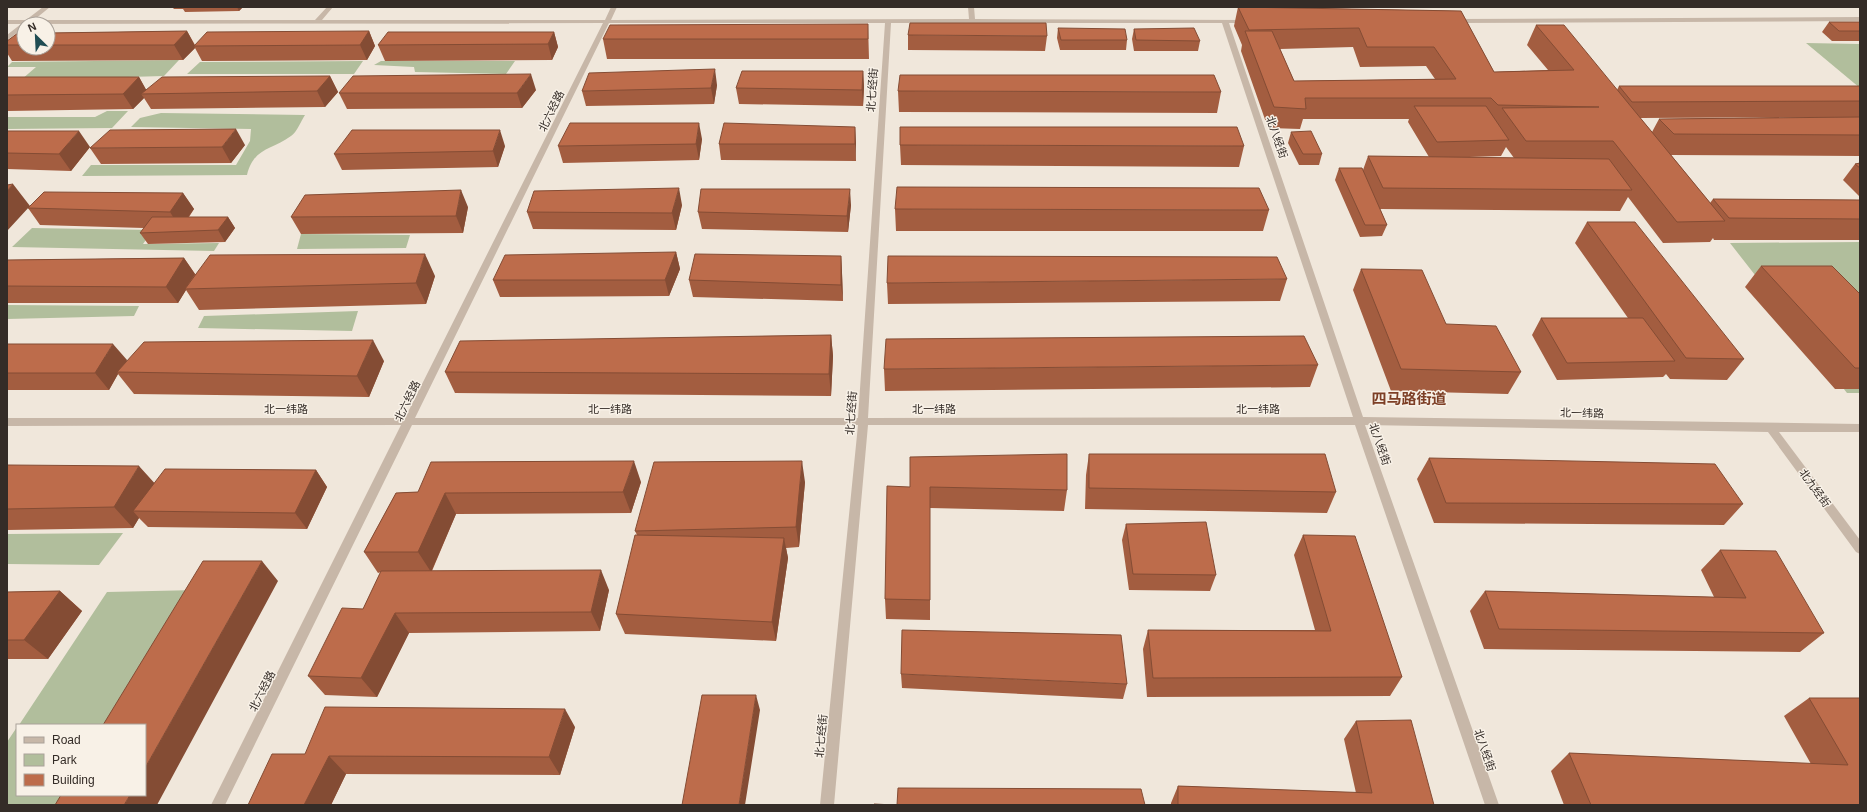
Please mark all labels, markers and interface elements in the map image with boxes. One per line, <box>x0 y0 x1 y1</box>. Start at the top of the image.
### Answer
north arrow <box>16 16 56 56</box>
text: N <box>26 20 38 34</box>
street label: 北七经街 <box>864 68 880 112</box>
street label: 北六经路 <box>536 89 566 133</box>
street label: 北八经街 <box>1264 114 1290 160</box>
street label: 北六经路 <box>392 379 422 423</box>
district label: 四马路街道 <box>1371 390 1447 407</box>
street label: 北七经街 <box>843 391 859 435</box>
street label: 北一纬路 <box>264 403 308 415</box>
street label: 北一纬路 <box>588 403 632 415</box>
street label: 北一纬路 <box>912 403 956 415</box>
street label: 北一纬路 <box>1236 403 1280 415</box>
street label: 北一纬路 <box>1560 407 1604 419</box>
street label: 北八经街 <box>1367 421 1393 467</box>
street label: 北九经街 <box>1797 467 1833 509</box>
street label: 北六经路 <box>247 669 277 713</box>
street label: 北七经街 <box>813 714 829 758</box>
legend <box>16 724 146 796</box>
street label: 北八经街 <box>1472 727 1498 773</box>
text: Road <box>52 733 81 747</box>
text: Park <box>52 753 78 767</box>
text: Building <box>52 773 95 787</box>

